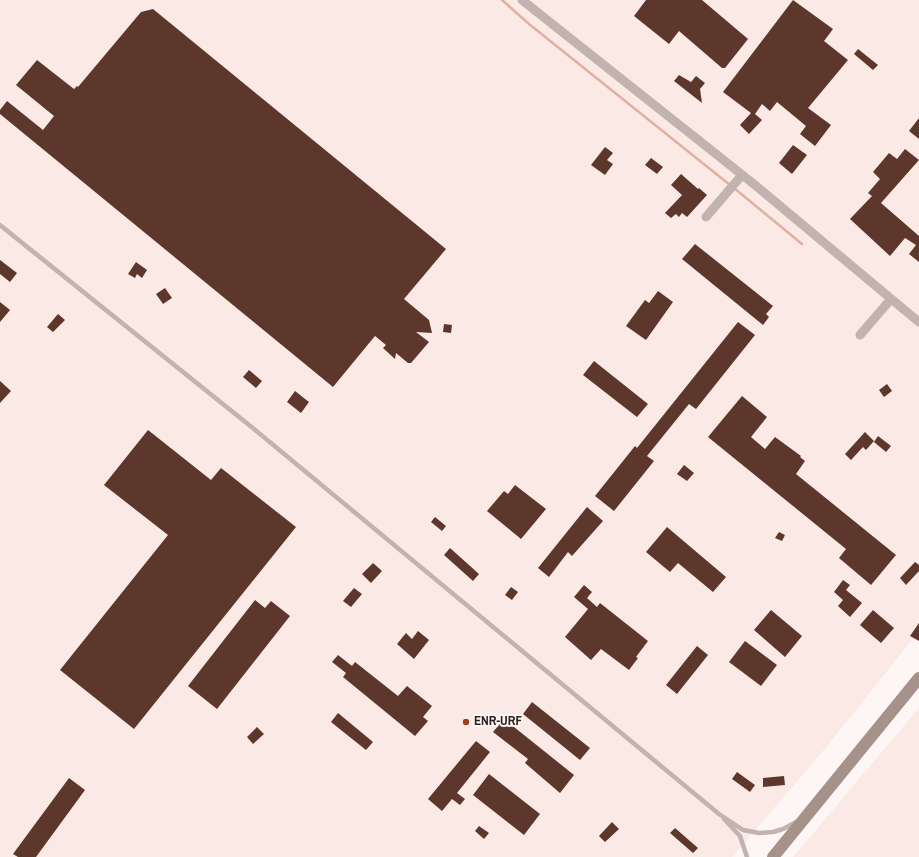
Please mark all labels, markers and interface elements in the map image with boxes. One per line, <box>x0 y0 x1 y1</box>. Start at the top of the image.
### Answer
place label: ENR-URF <box>474 714 522 730</box>
marker: ENR-URF <box>461 717 471 727</box>

